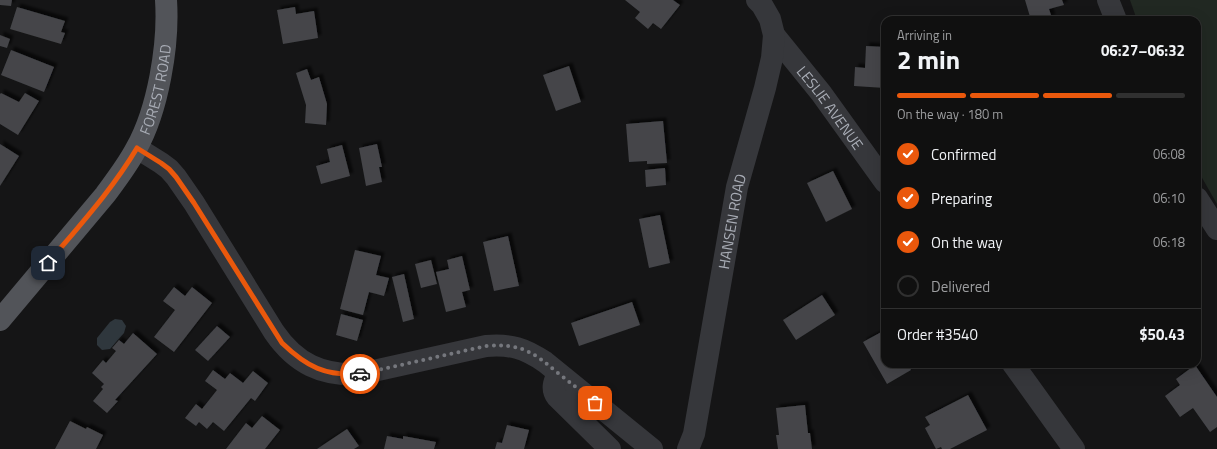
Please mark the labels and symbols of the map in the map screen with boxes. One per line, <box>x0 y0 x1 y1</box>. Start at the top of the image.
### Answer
street label: FOREST ROAD <box>133 43 177 138</box>
street label: LESLIE AVENUE <box>792 60 870 154</box>
street label: HANSEN ROAD <box>711 171 752 271</box>
pin <box>31 246 65 280</box>
courier <box>340 354 380 394</box>
pin <box>578 386 612 420</box>

